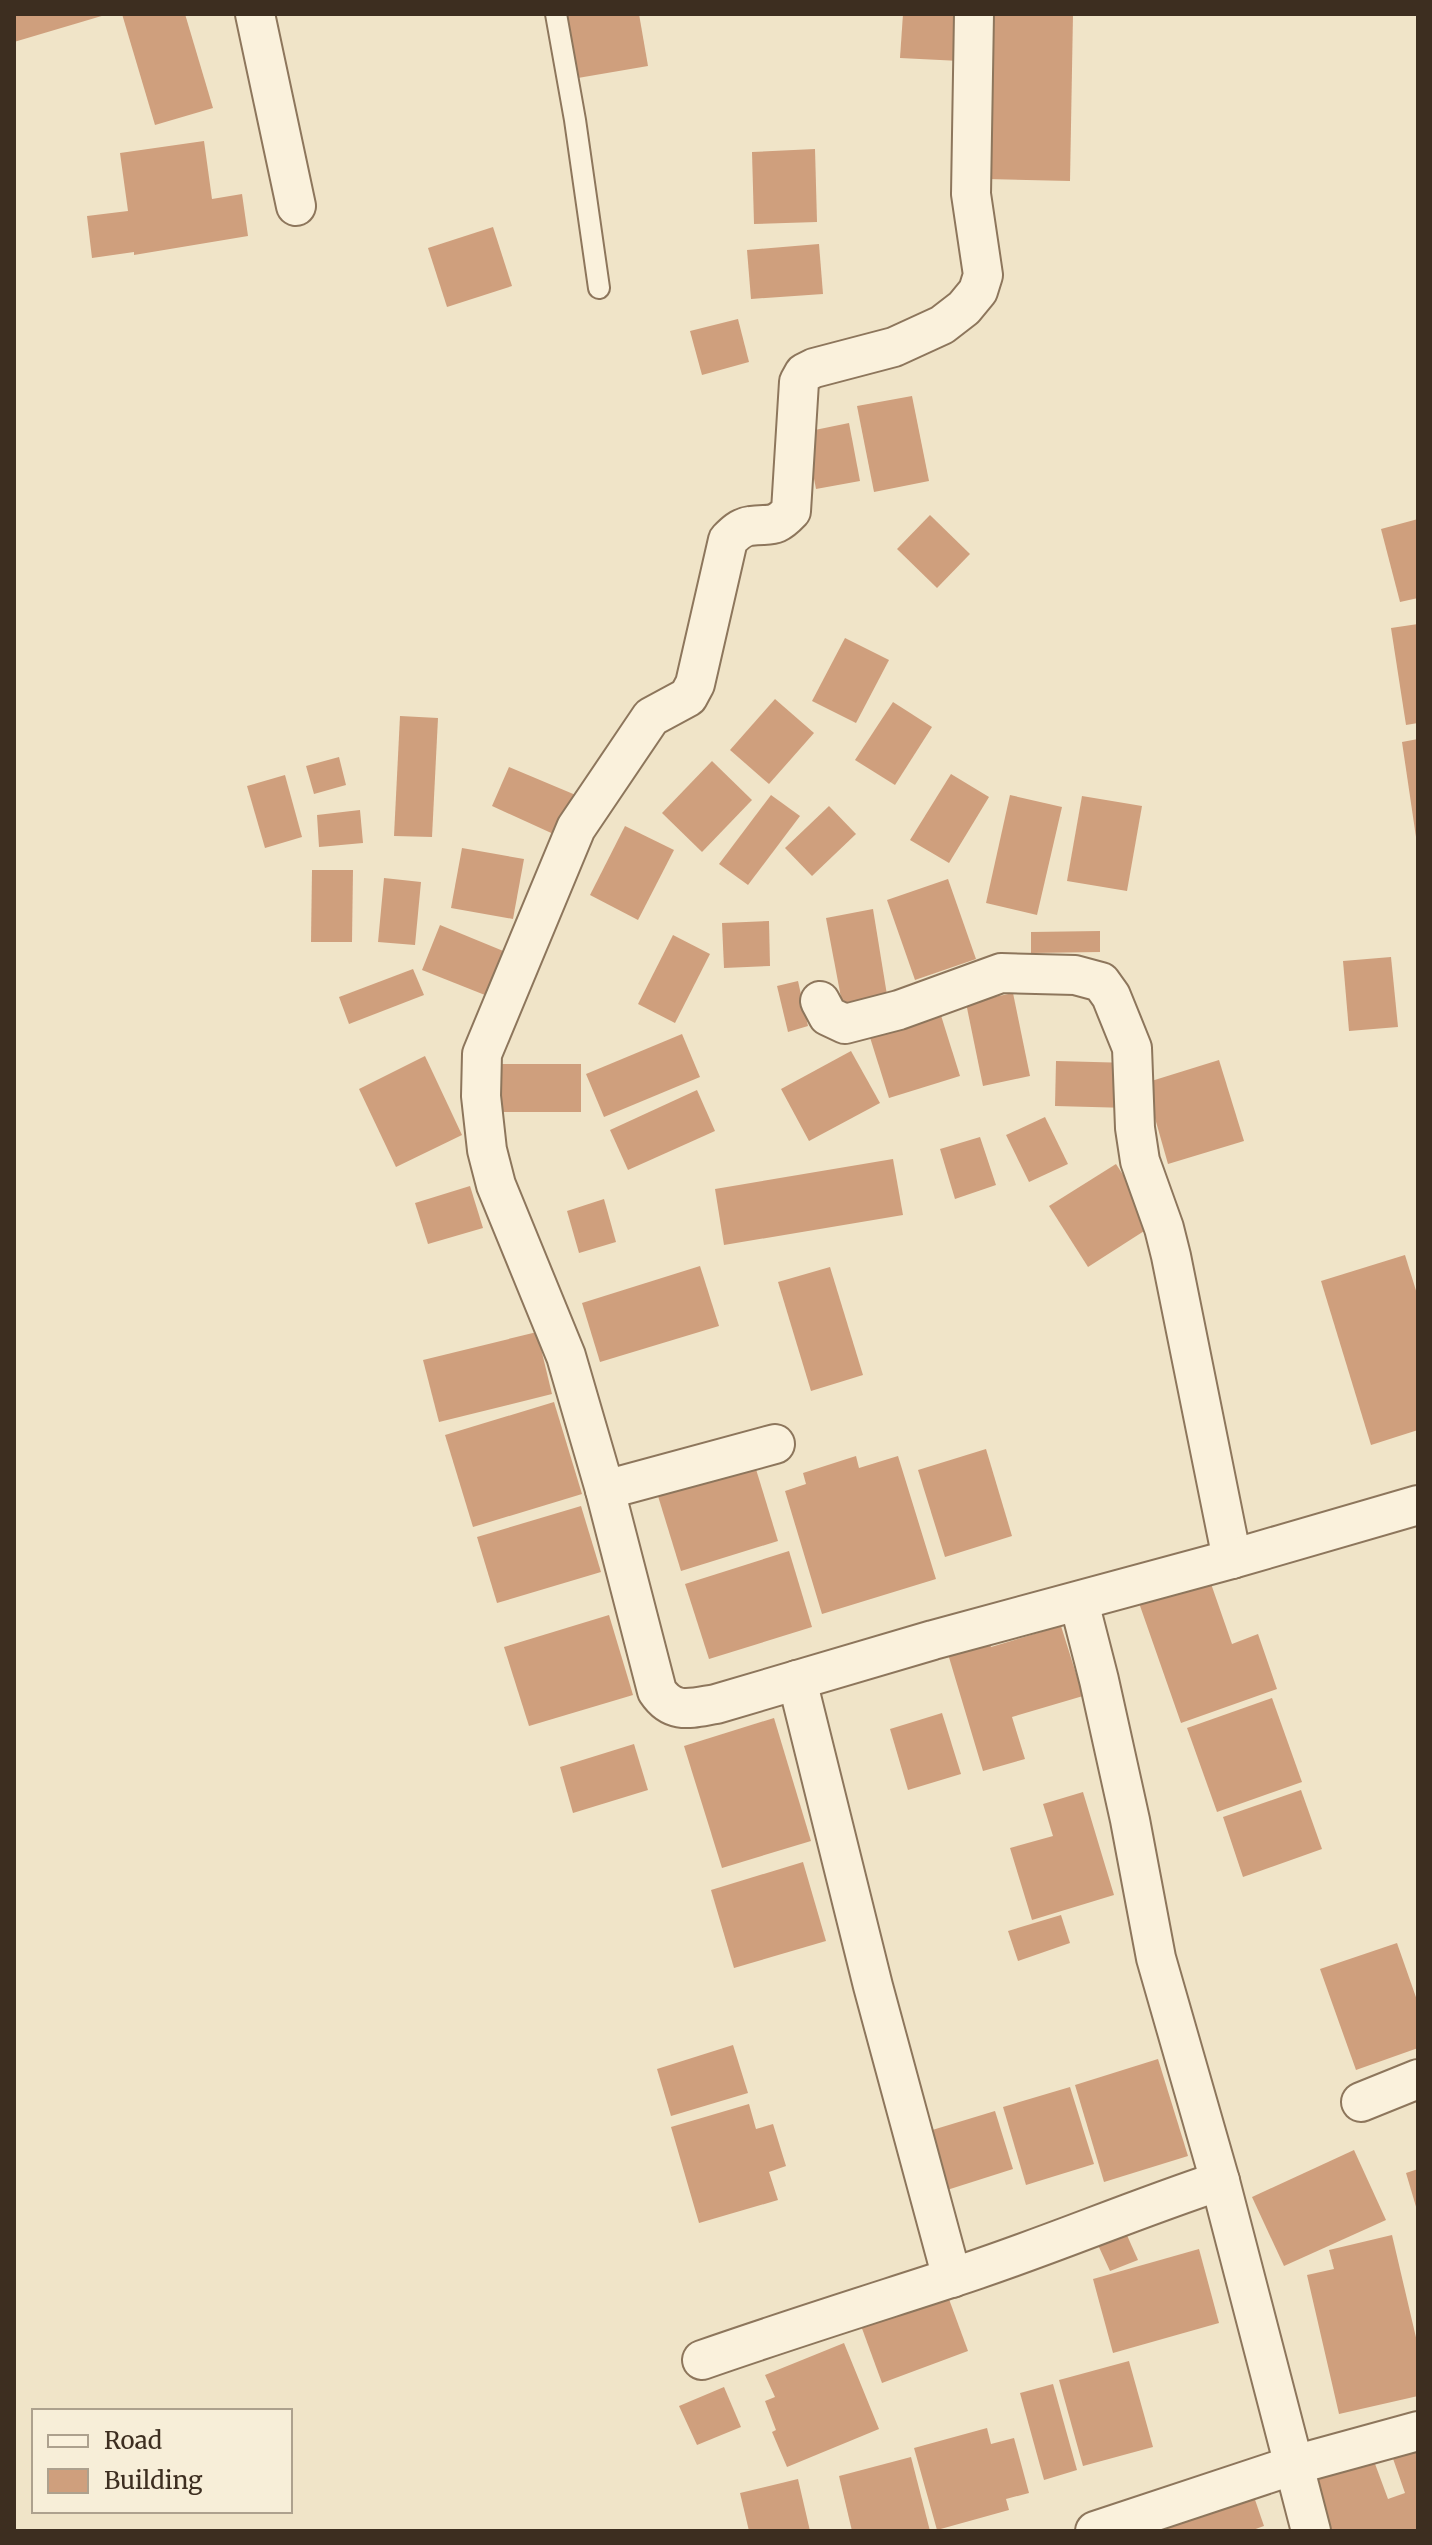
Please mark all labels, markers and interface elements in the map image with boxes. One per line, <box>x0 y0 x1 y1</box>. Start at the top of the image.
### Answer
legend <box>32 2409 292 2513</box>
text: Road <box>104 2425 162 2456</box>
text: Building <box>104 2465 203 2496</box>

